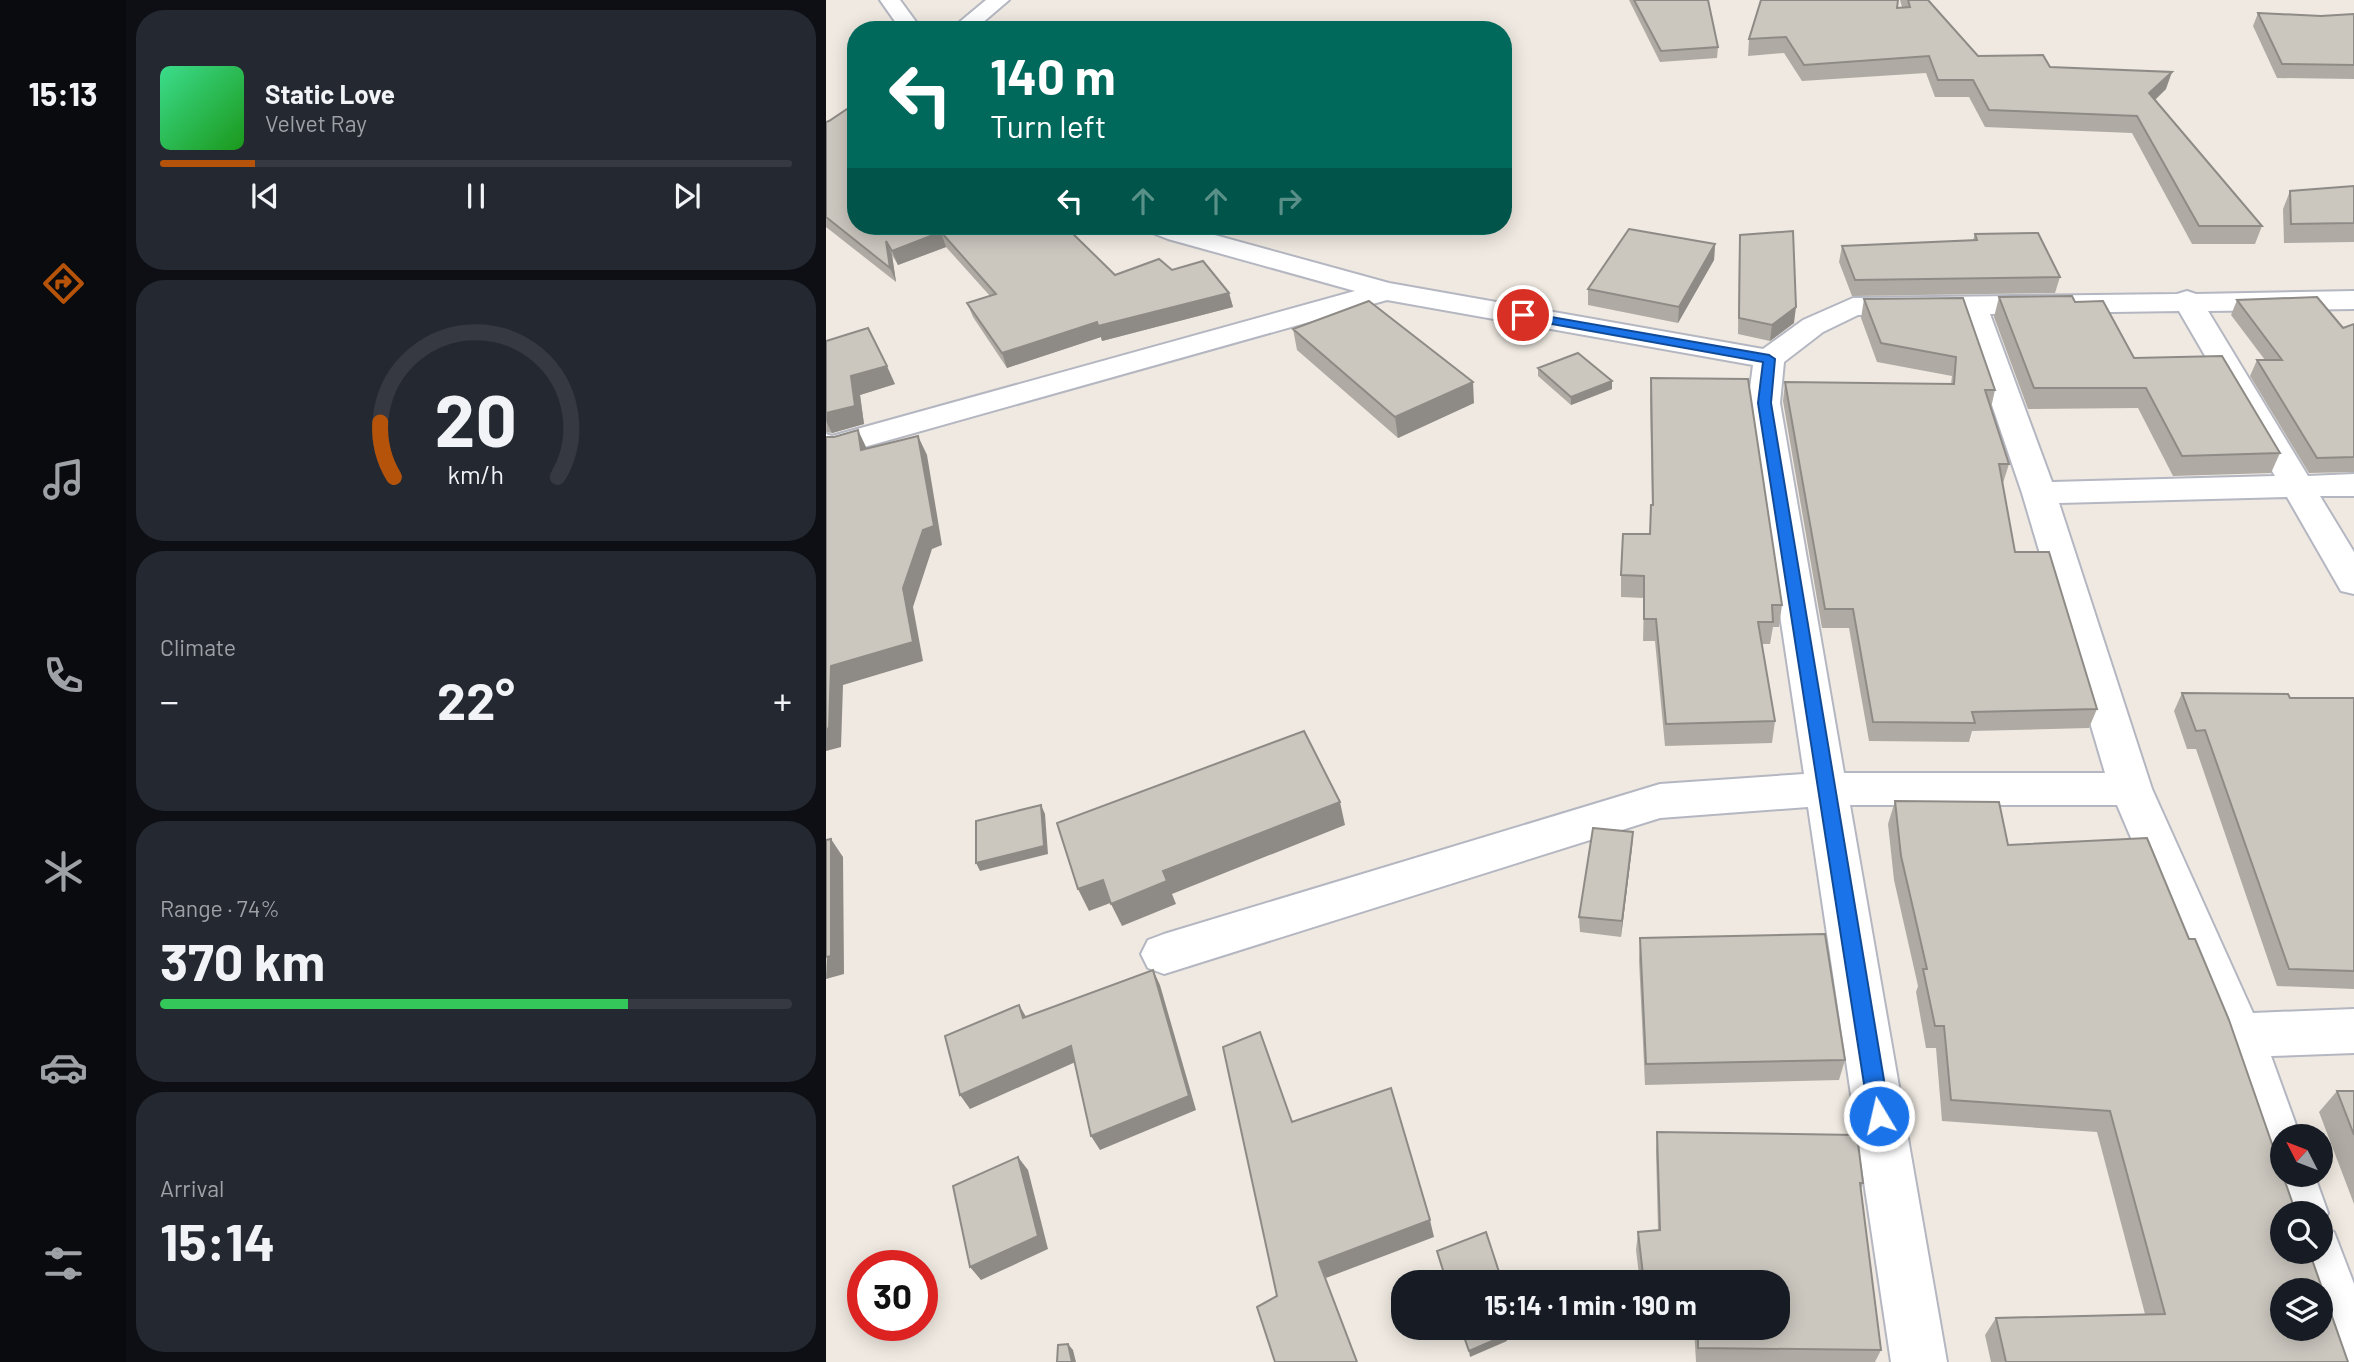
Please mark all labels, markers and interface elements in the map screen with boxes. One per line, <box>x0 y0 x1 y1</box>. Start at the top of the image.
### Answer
text: 140 m <box>990 46 1116 105</box>
icon: left <box>875 49 966 140</box>
text: 15:13 <box>29 74 97 112</box>
text: Static Love <box>265 78 395 109</box>
text: Turn left <box>990 106 1107 144</box>
text: Velvet Ray <box>265 109 367 137</box>
icon: previous <box>246 177 284 215</box>
icon: pause <box>457 177 495 215</box>
icon: next <box>668 177 706 215</box>
icon: left <box>1051 182 1089 220</box>
icon: ahead <box>1124 182 1162 220</box>
icon: ahead <box>1197 182 1235 220</box>
icon: right <box>1270 182 1308 220</box>
icon: directions <box>39 259 88 308</box>
pin <box>1493 285 1553 345</box>
icon: arrive <box>1504 296 1542 334</box>
text: 20 <box>435 374 517 462</box>
icon: music <box>39 455 88 504</box>
text: km/h <box>448 458 504 488</box>
text: Climate <box>160 633 236 661</box>
icon: phone <box>39 651 88 700</box>
text: 22° <box>437 668 515 730</box>
text: − <box>160 677 179 723</box>
text: + <box>773 677 792 723</box>
icon: climate <box>39 847 88 896</box>
text: Range · 74% <box>160 894 280 922</box>
text: 370 km <box>160 929 325 991</box>
icon: car <box>39 1043 88 1092</box>
position arrow <box>1842 1079 1916 1153</box>
north arrow <box>2270 1124 2333 1186</box>
map controls <box>2270 1124 2333 1341</box>
text: Arrival <box>160 1174 224 1202</box>
button: search <box>2270 1201 2333 1264</box>
text: 15:14 <box>160 1209 275 1271</box>
icon: filters <box>39 1239 88 1288</box>
speed limit sign: 30 <box>847 1250 938 1341</box>
button: layers <box>2270 1278 2333 1341</box>
text: 15:14 · 1 min · 190 m <box>1484 1289 1697 1320</box>

